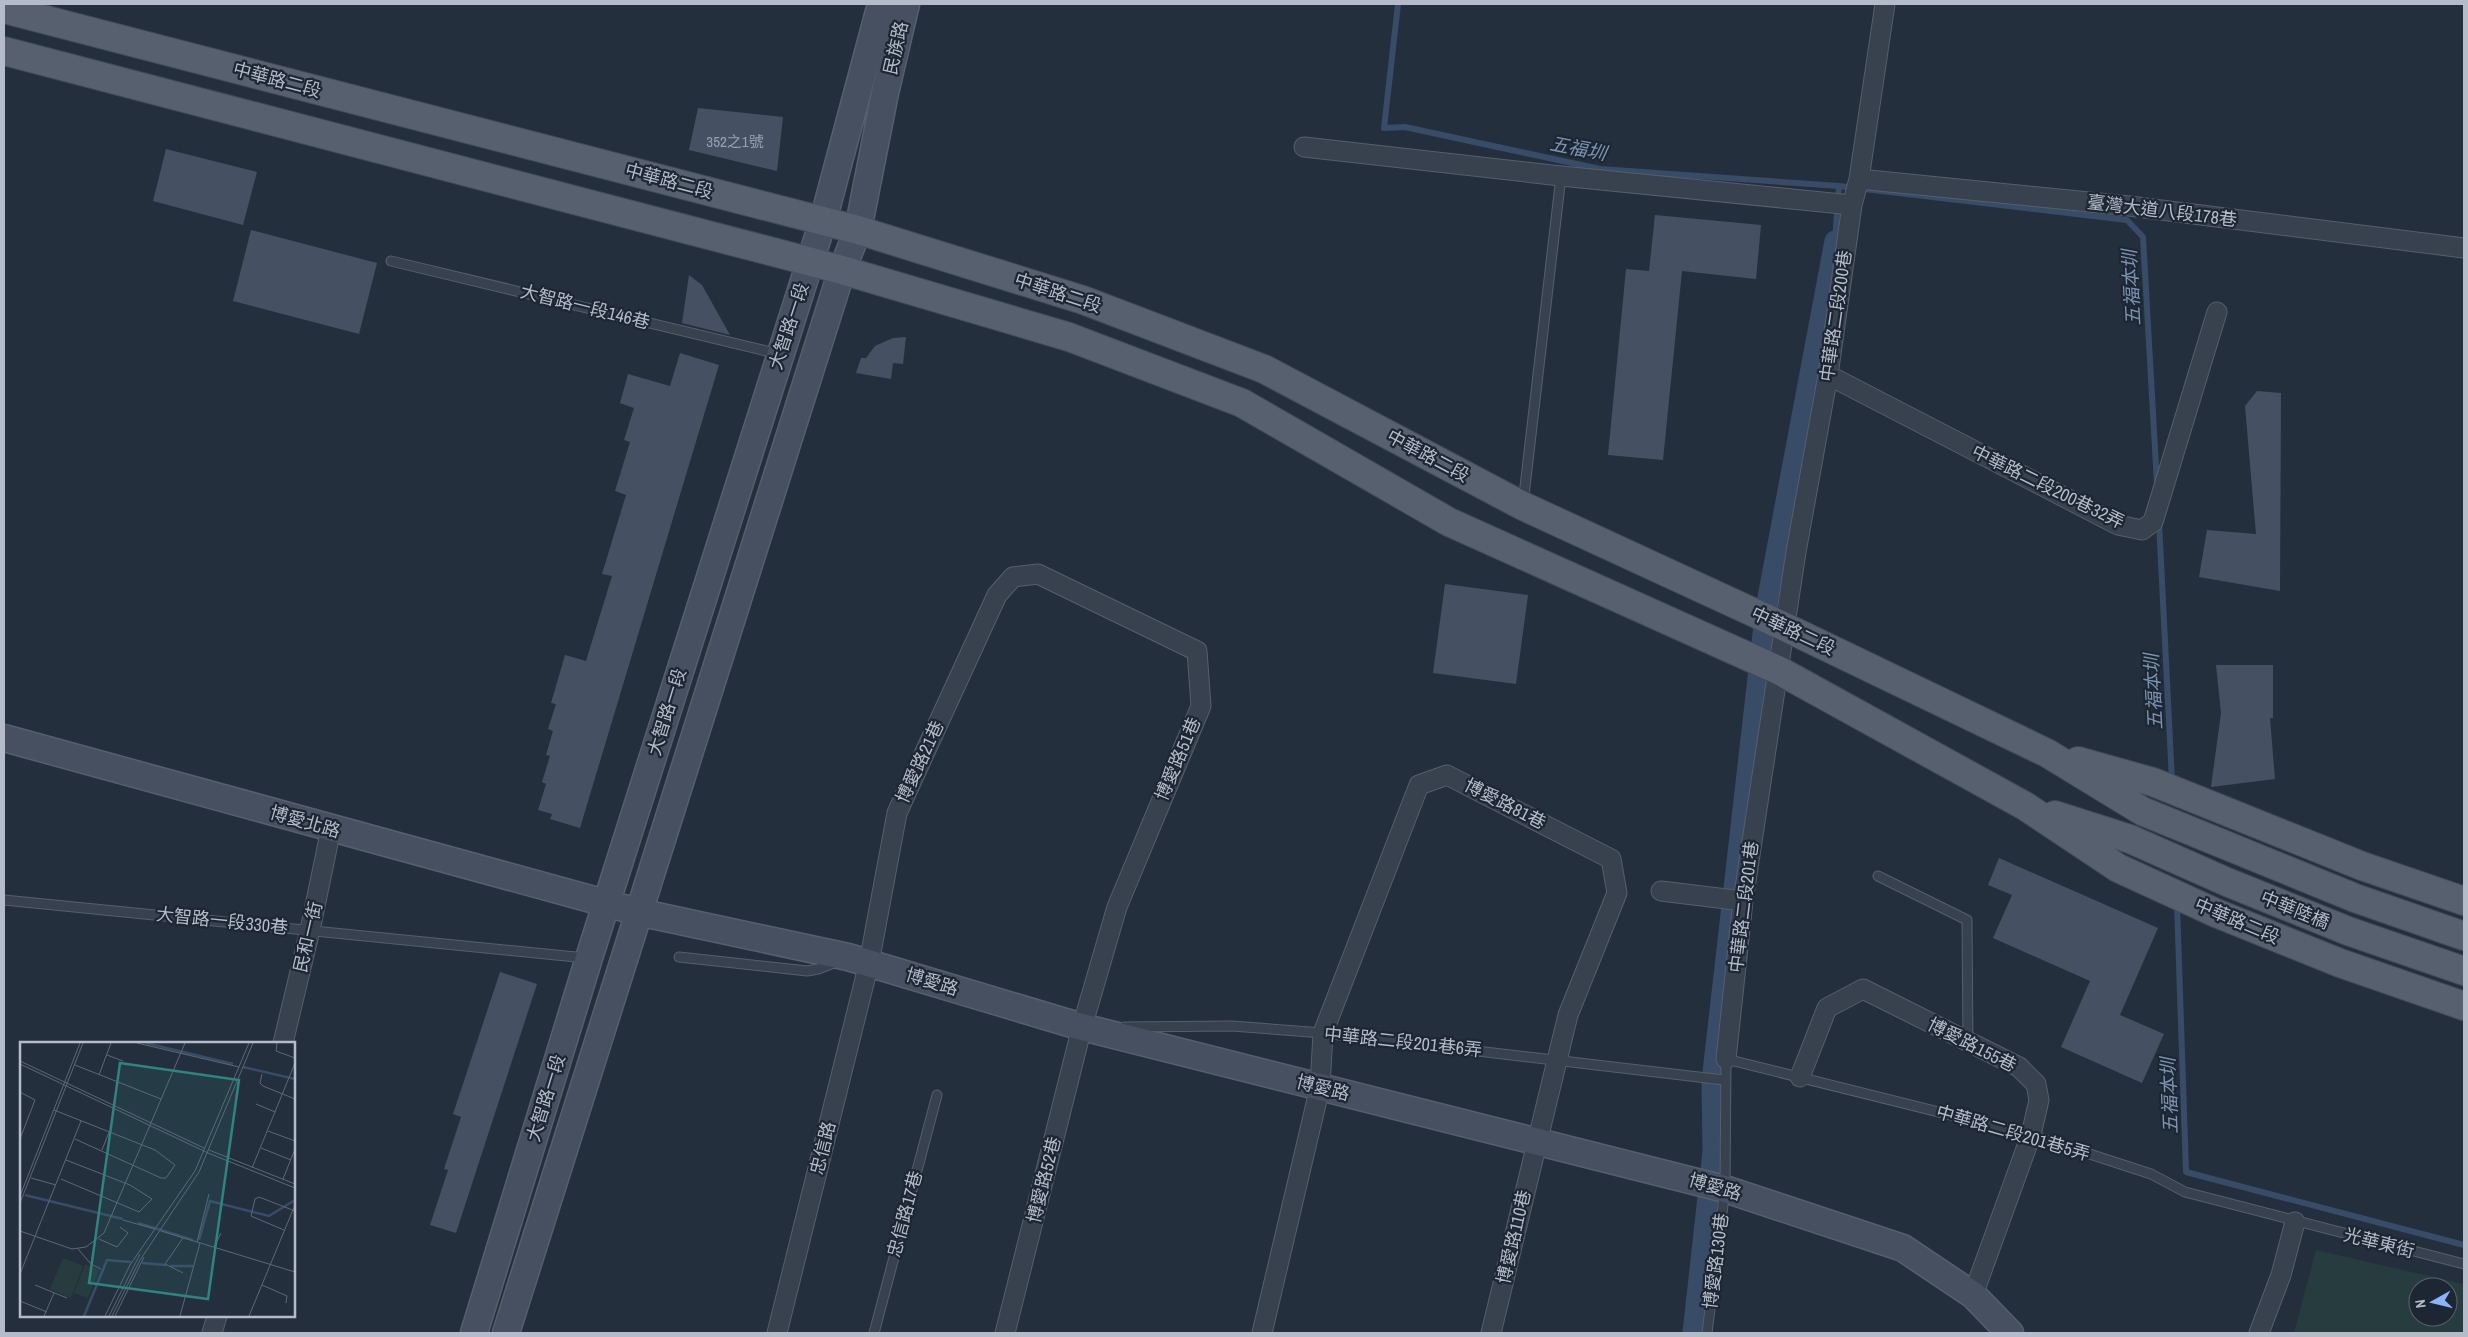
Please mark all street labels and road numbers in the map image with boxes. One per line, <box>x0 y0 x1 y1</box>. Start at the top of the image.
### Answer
street label: 民族路 <box>877 19 914 77</box>
street label: 中華路二段 <box>230 56 324 103</box>
street label: 中華路二段 <box>622 157 716 204</box>
street label: 臺灣大道八段178巷 <box>2086 189 2238 232</box>
street label: 中華路二段200巷 <box>1814 249 1857 383</box>
street label: 中華路二段 <box>1011 267 1105 318</box>
street label: 大智路一段146巷 <box>518 278 652 335</box>
street label: 大智路一段 <box>763 279 814 373</box>
street label: 中華路二段 <box>1383 423 1474 488</box>
street label: 中華路二段200巷32弄 <box>1968 439 2129 534</box>
street label: 中華路二段 <box>1747 600 1839 661</box>
street label: 大智路一段 <box>641 665 692 759</box>
street label: 博愛路51巷 <box>1149 713 1206 804</box>
street label: 博愛路21巷 <box>890 716 950 807</box>
street label: 博愛路81巷 <box>1460 772 1550 835</box>
street label: 博愛北路 <box>267 800 343 843</box>
street label: 中華路二段201巷 <box>1723 840 1764 974</box>
street label: 中華陸橋 <box>2257 884 2333 935</box>
street label: 中華路二段 <box>2191 891 2284 950</box>
street label: 民和一街 <box>287 899 328 975</box>
street label: 大智路一段330巷 <box>155 901 289 940</box>
street label: 博愛路 <box>903 962 962 1001</box>
street label: 博愛路155巷 <box>1924 1011 2021 1078</box>
street label: 中華路二段201巷6弄 <box>1323 1021 1483 1062</box>
street label: 大智路一段 <box>520 1051 571 1145</box>
street label: 博愛路 <box>1294 1069 1352 1106</box>
street label: 中華路二段201巷5弄 <box>1933 1099 2093 1166</box>
street label: 忠信路 <box>804 1119 841 1177</box>
street label: 博愛路52巷 <box>1021 1134 1066 1226</box>
street label: 博愛路 <box>1686 1167 1745 1206</box>
street label: 忠信路17巷 <box>881 1168 928 1260</box>
street label: 博愛路110巷 <box>1491 1188 1536 1286</box>
street label: 博愛路130巷 <box>1697 1211 1734 1310</box>
street label: 光華東街 <box>2341 1222 2417 1263</box>

